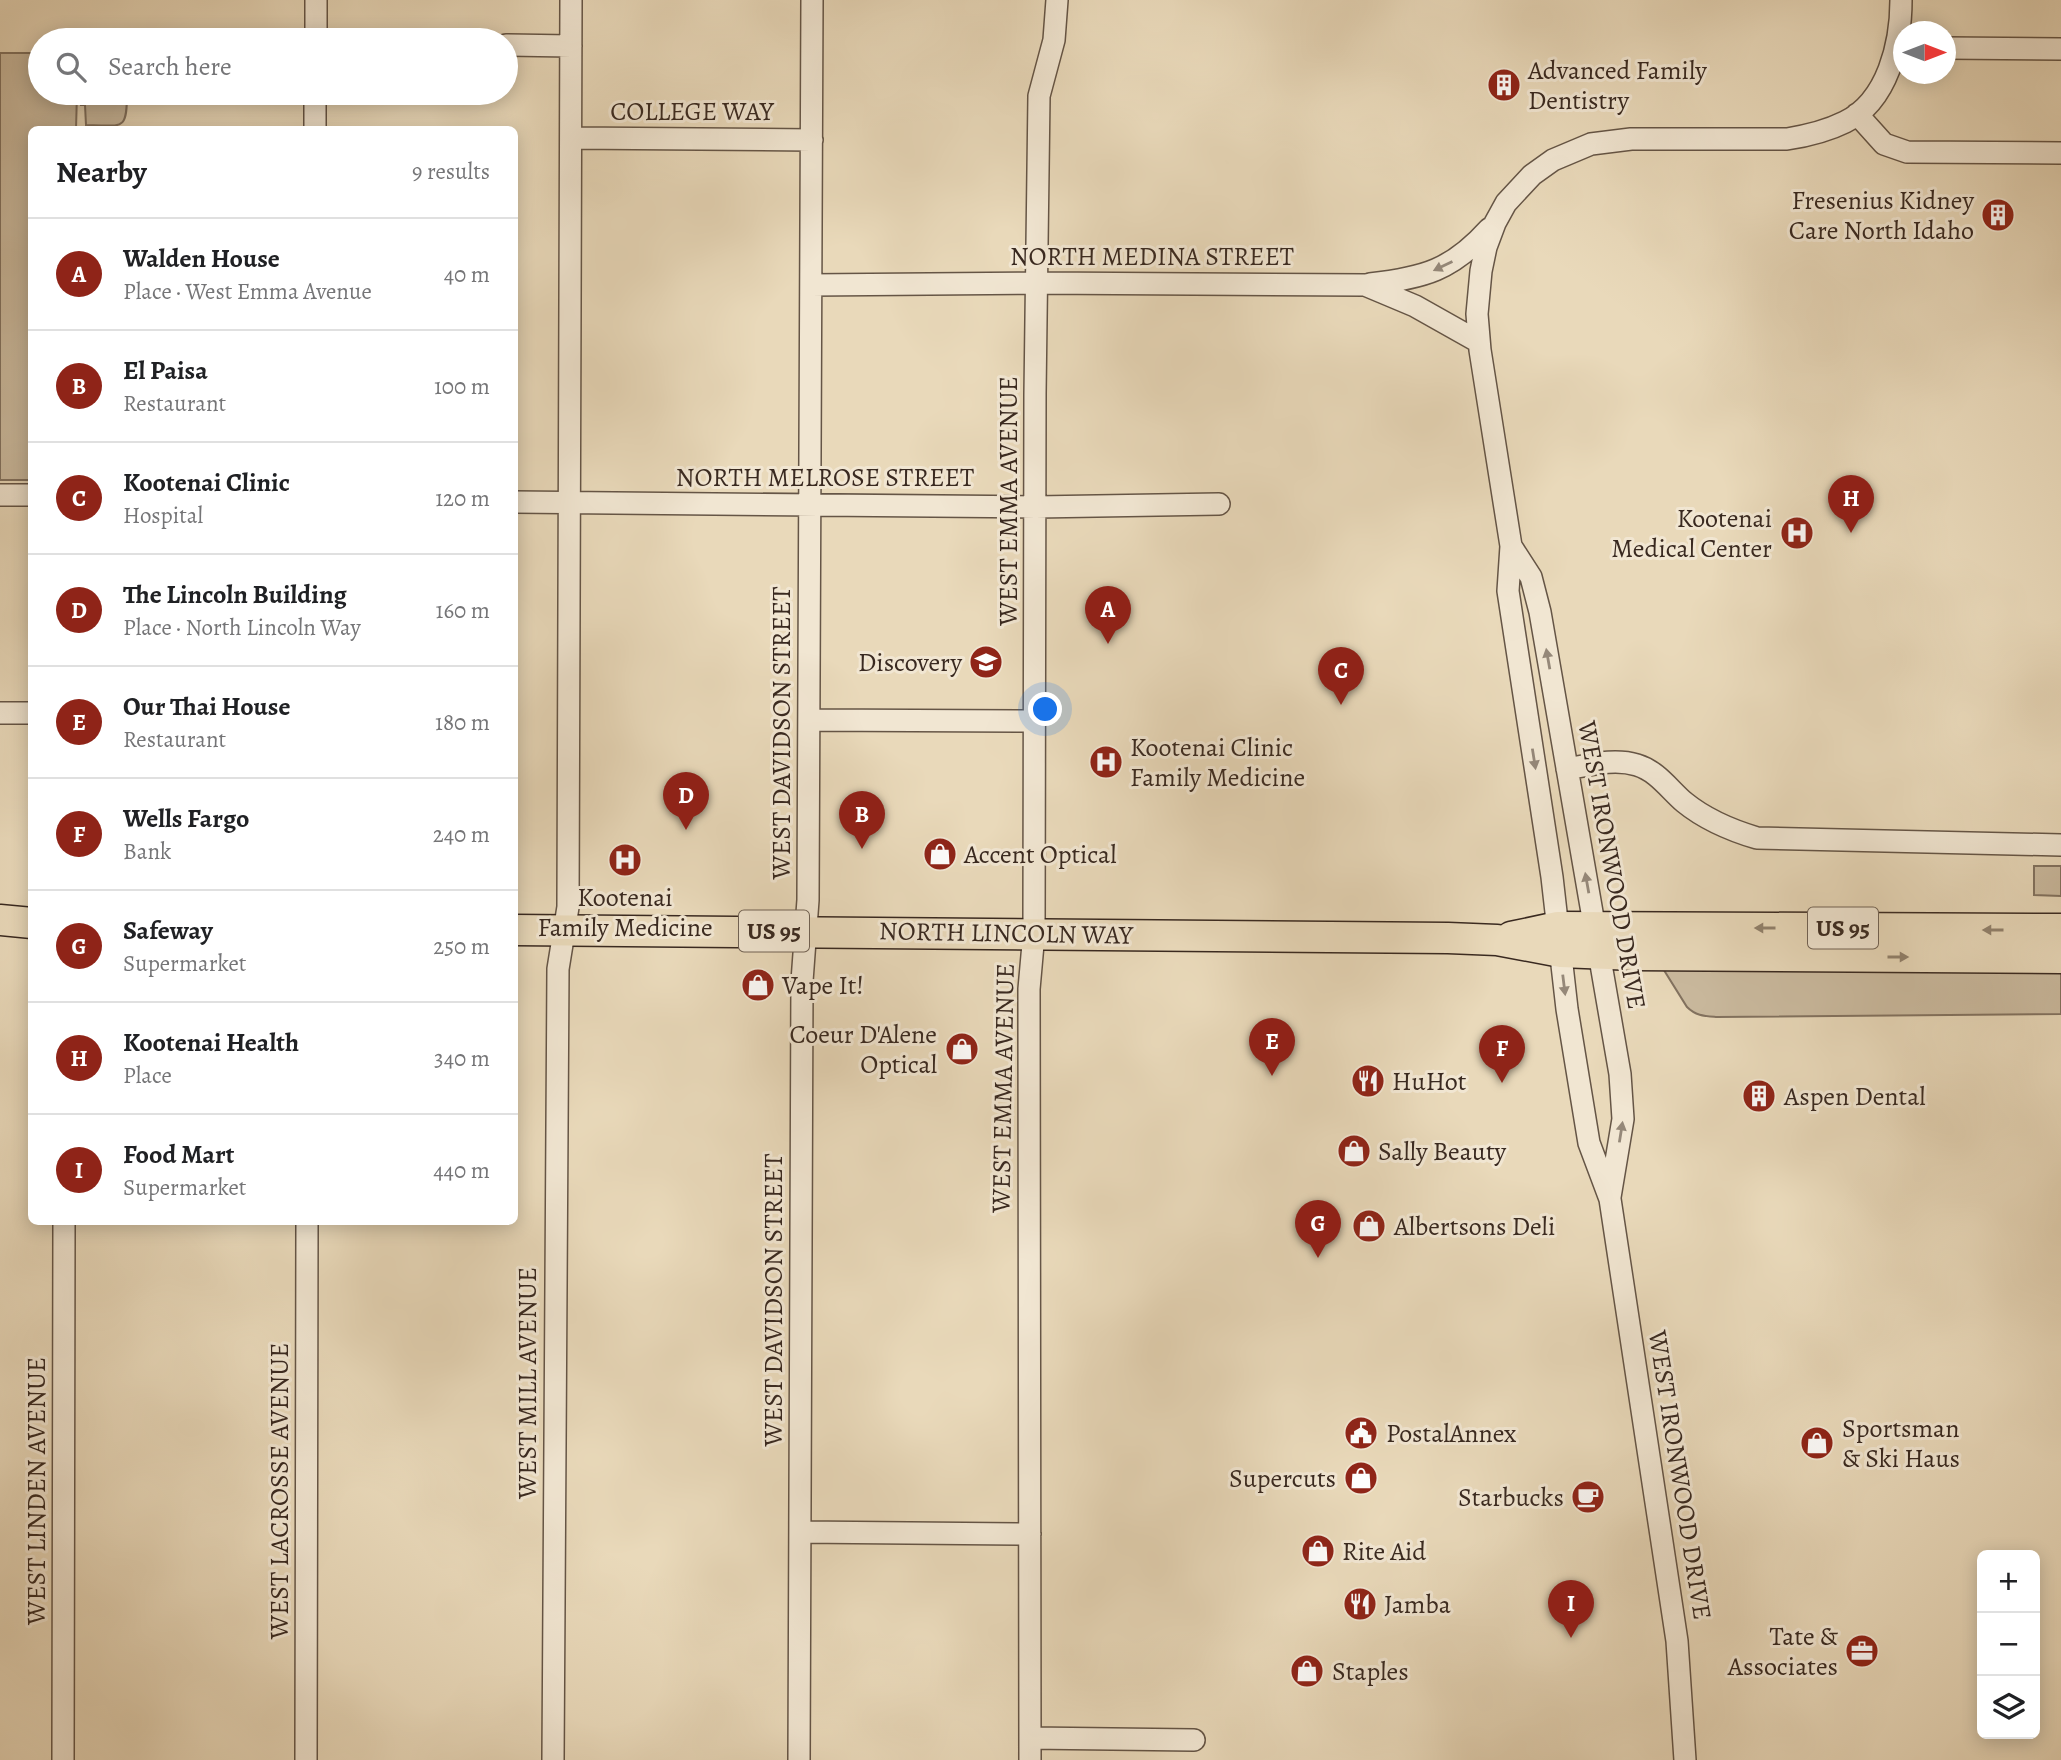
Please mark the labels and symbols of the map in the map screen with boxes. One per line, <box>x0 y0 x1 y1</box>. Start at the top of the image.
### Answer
north arrow <box>1893 21 1956 84</box>
place label: Advanced Family Dentistry <box>1527 53 1707 118</box>
building icon: Advanced Family Dentistry <box>1485 66 1523 104</box>
street label: COLLEGE WAY <box>610 94 775 129</box>
place label: Fresenius Kidney Care North Idaho <box>1789 183 1974 248</box>
building icon: Fresenius Kidney Care North Idaho <box>1979 196 2017 234</box>
street label: NORTH MEDINA STREET <box>1010 239 1294 274</box>
one-way arrow <box>1433 261 1453 272</box>
street label: WEST EMMA AVENUE <box>991 376 1026 627</box>
street label: NORTH MELROSE STREET <box>676 460 974 495</box>
pin: H <box>1828 475 1874 533</box>
place label: Kootenai Medical Center <box>1611 501 1772 566</box>
hospital icon: Kootenai Medical Center <box>1778 514 1816 552</box>
pin: A <box>1085 586 1131 644</box>
street label: WEST DAVIDSON STREET <box>764 587 799 880</box>
school or university icon: Discovery <box>967 643 1005 681</box>
place label: Discovery <box>858 645 962 680</box>
pin: C <box>1318 647 1364 705</box>
one-way arrow <box>1542 648 1553 670</box>
your location <box>1028 692 1062 726</box>
street label: WEST IRONWOOD DRIVE <box>1569 717 1655 1012</box>
place label: Kootenai Clinic Family Medicine <box>1130 730 1305 795</box>
hospital icon: Kootenai Clinic Family Medicine <box>1087 743 1125 781</box>
one-way arrow <box>1529 749 1540 771</box>
pin: D <box>663 772 709 830</box>
pin: B <box>839 791 885 849</box>
shop icon: Accent Optical <box>921 835 959 873</box>
place label: Accent Optical <box>963 837 1117 872</box>
hospital icon: Kootenai Family Medicine <box>606 841 644 879</box>
one-way arrow <box>1581 872 1592 894</box>
place label: Kootenai Family Medicine <box>537 880 713 945</box>
road number: US 95 <box>1808 908 1878 948</box>
road number: US 95 <box>739 911 809 951</box>
street label: NORTH LINCOLN WAY <box>879 913 1134 953</box>
one-way arrow <box>1754 922 1776 934</box>
one-way arrow <box>1982 924 2004 936</box>
one-way arrow <box>1888 951 1910 963</box>
street label: WEST EMMA AVENUE <box>983 963 1023 1214</box>
shop icon: Vape It! <box>739 966 777 1004</box>
place label: Vape It! <box>781 968 864 1003</box>
one-way arrow <box>1559 974 1570 996</box>
place label: Coeur D'Alene Optical <box>789 1017 937 1082</box>
pin: E <box>1249 1018 1295 1076</box>
pin: F <box>1479 1025 1525 1083</box>
shop icon: Coeur D'Alene Optical <box>943 1030 981 1068</box>
restaurant icon: HuHot <box>1349 1062 1387 1100</box>
place label: HuHot <box>1392 1064 1467 1099</box>
building icon: Aspen Dental <box>1740 1077 1778 1115</box>
place label: Aspen Dental <box>1783 1079 1926 1114</box>
one-way arrow <box>1616 1121 1627 1143</box>
shop icon: Sally Beauty <box>1335 1132 1373 1170</box>
place label: Sally Beauty <box>1378 1134 1506 1169</box>
street label: WEST DAVIDSON STREET <box>756 1154 791 1447</box>
pin: G <box>1295 1200 1341 1258</box>
shop icon: Albertsons Deli <box>1350 1207 1388 1245</box>
place label: Albertsons Deli <box>1393 1209 1555 1244</box>
street label: WEST MILL AVENUE <box>510 1267 545 1500</box>
street label: WEST IRONWOOD DRIVE <box>1640 1327 1720 1622</box>
street label: WEST LACROSSE AVENUE <box>262 1343 297 1640</box>
street label: WEST LINDEN AVENUE <box>19 1357 54 1626</box>
place label: Sportsman & Ski Haus <box>1842 1411 1960 1476</box>
public building icon: PostalAnnex <box>1342 1414 1380 1452</box>
place label: PostalAnnex <box>1386 1416 1517 1451</box>
shop icon: Sportsman & Ski Haus <box>1798 1424 1836 1462</box>
shop icon: Supercuts <box>1342 1459 1380 1497</box>
place label: Supercuts <box>1229 1461 1336 1496</box>
cafe icon: Starbucks <box>1569 1478 1607 1516</box>
place label: Starbucks <box>1458 1480 1564 1515</box>
shop icon: Rite Aid <box>1299 1532 1337 1570</box>
place label: Rite Aid <box>1342 1534 1426 1569</box>
pin: I <box>1548 1580 1594 1638</box>
restaurant icon: Jamba <box>1341 1585 1379 1623</box>
place label: Jamba <box>1384 1587 1451 1622</box>
place label: Tate & Associates <box>1727 1619 1839 1684</box>
office icon: Tate & Associates <box>1843 1632 1881 1670</box>
shop icon: Staples <box>1288 1652 1326 1690</box>
place label: Staples <box>1332 1654 1409 1689</box>

